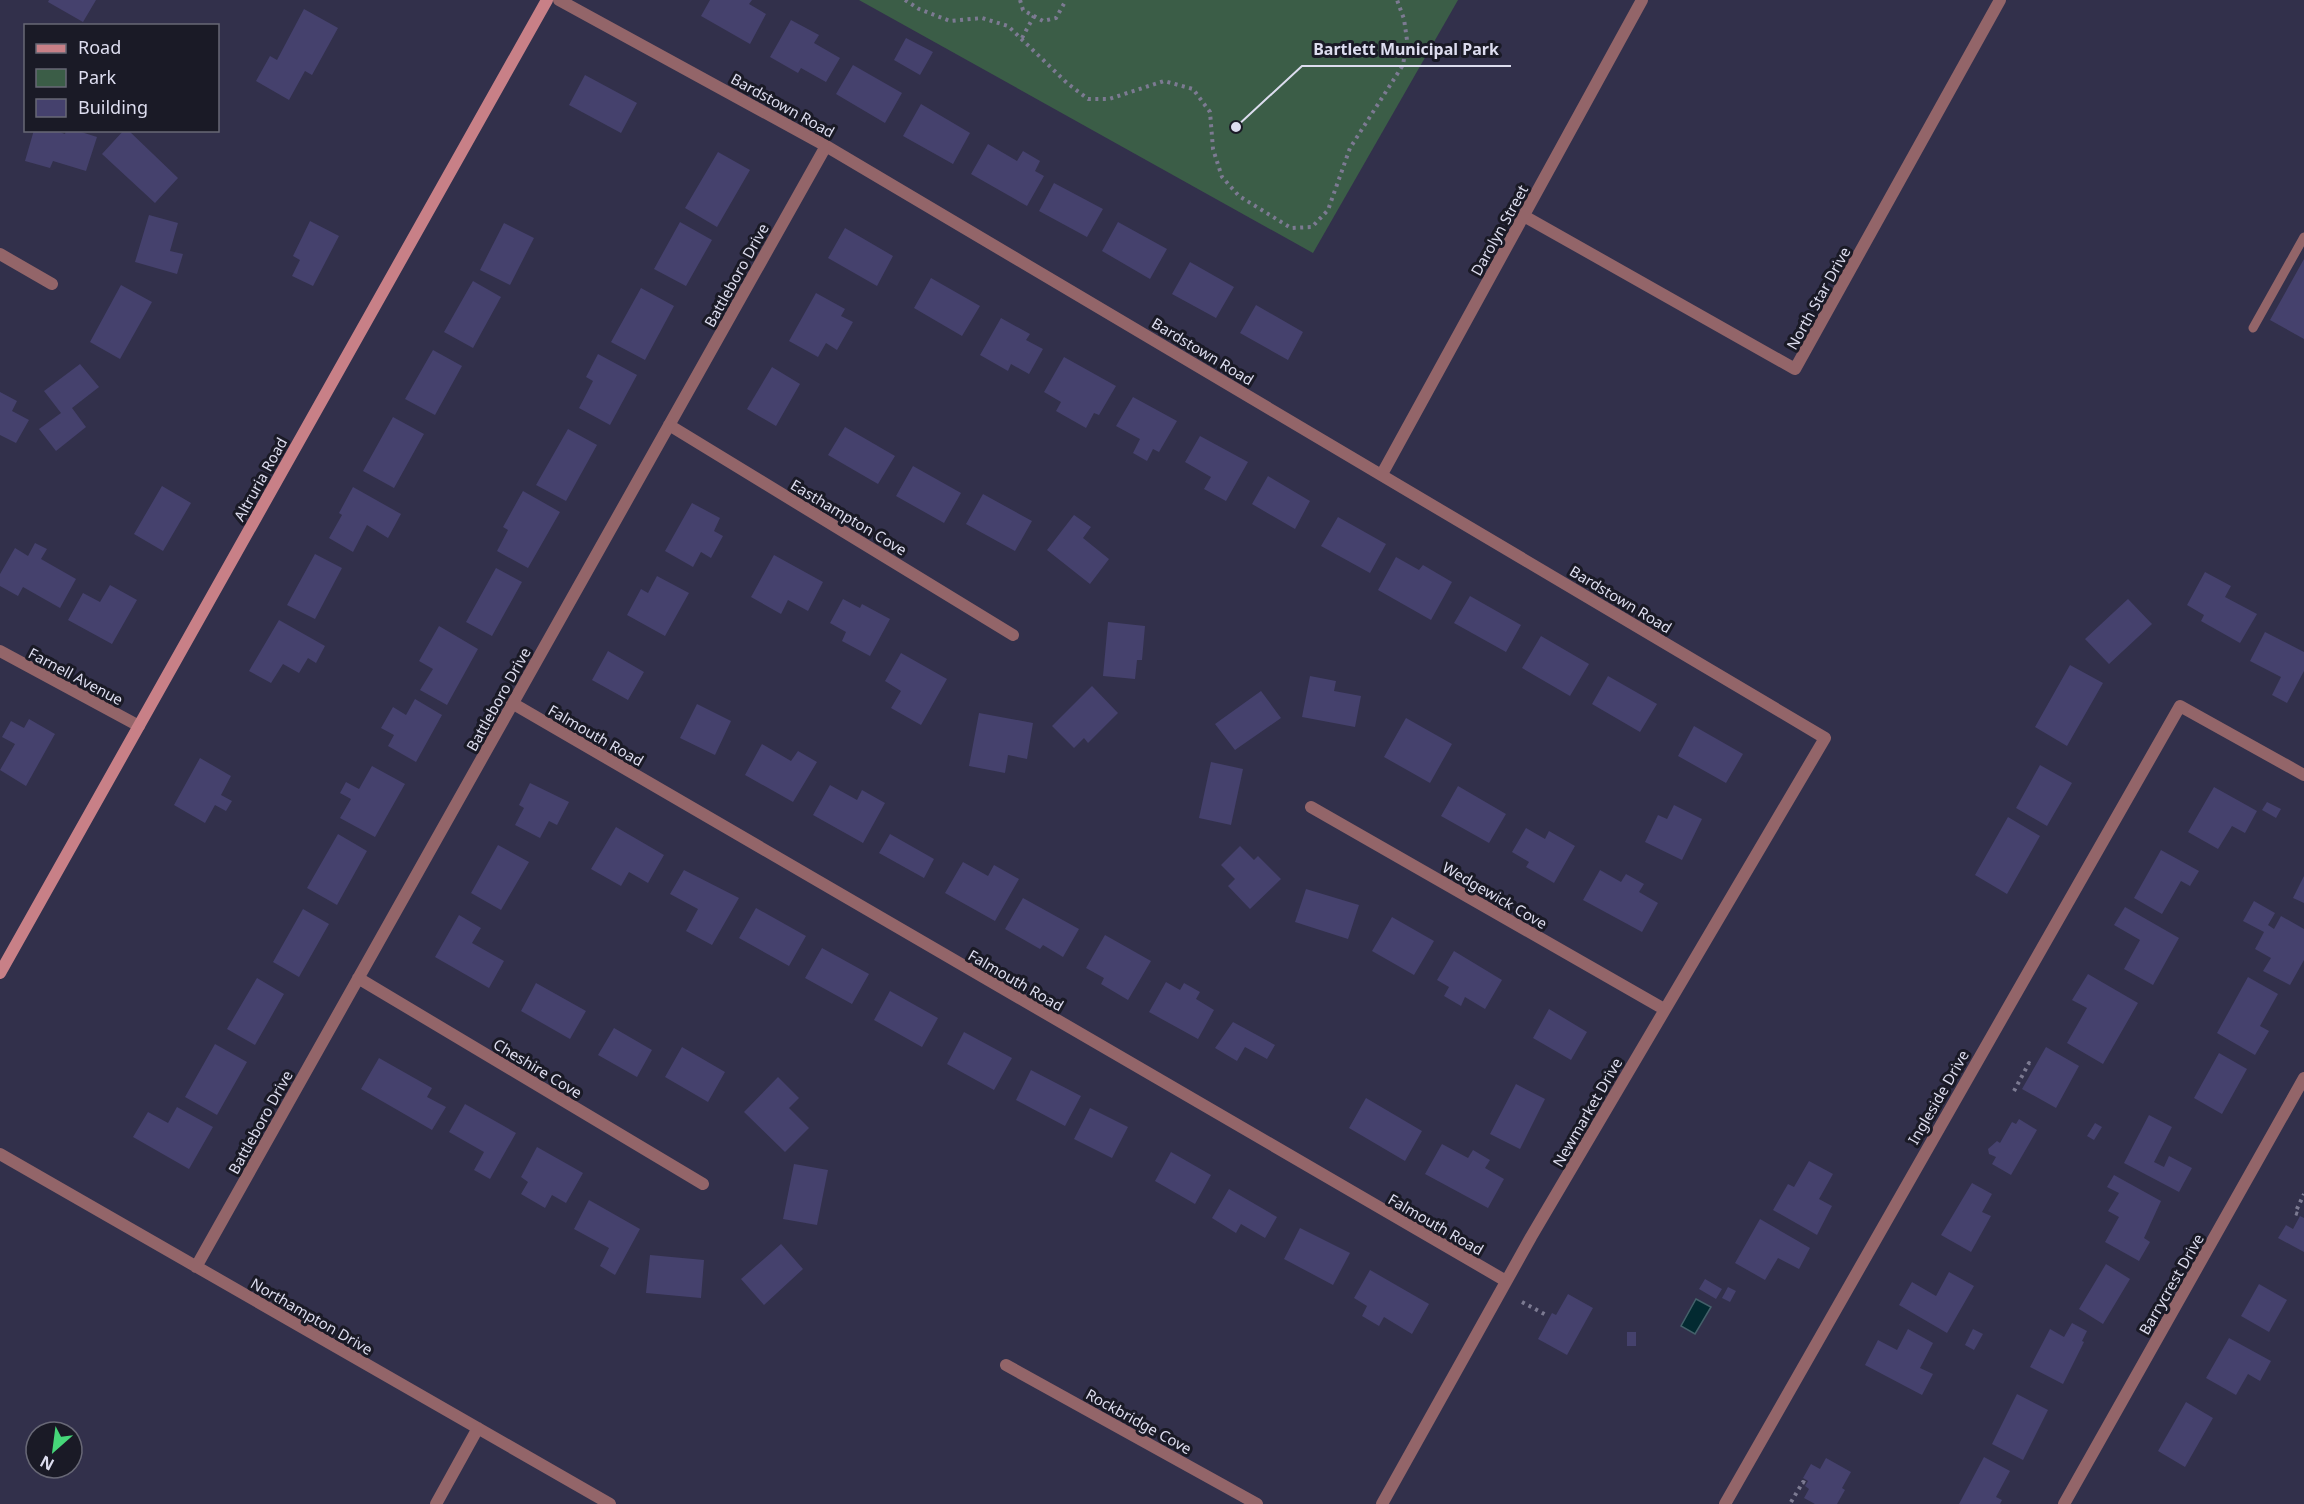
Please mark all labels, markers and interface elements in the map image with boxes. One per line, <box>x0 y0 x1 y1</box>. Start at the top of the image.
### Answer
legend <box>24 24 219 132</box>
callout: Bartlett Municipal Park <box>1302 32 1511 66</box>
text: Road <box>78 35 121 59</box>
text: Bartlett Municipal Park <box>1313 38 1499 60</box>
text: Park <box>78 65 116 89</box>
street label: Bardstown Road <box>728 68 838 142</box>
text: Building <box>78 95 148 119</box>
street label: Darolyn Street <box>1466 181 1532 279</box>
street label: Battleboro Drive <box>699 220 773 330</box>
street label: North Star Drive <box>1781 243 1855 353</box>
street label: Bardstown Road <box>1148 313 1258 389</box>
street label: Altruria Road <box>229 434 291 524</box>
street label: Easthampton Cove <box>787 474 911 560</box>
street label: Bardstown Road <box>1566 561 1676 637</box>
street label: Farnell Avenue <box>25 643 127 709</box>
street label: Battleboro Drive <box>461 644 535 754</box>
street label: Falmouth Road <box>545 700 647 770</box>
street label: Wedgewick Cove <box>1439 857 1551 933</box>
street label: Falmouth Road <box>965 945 1067 1015</box>
street label: Cheshire Cove <box>490 1034 586 1102</box>
street label: Ingleside Drive <box>1903 1046 1973 1148</box>
street label: Newmarket Drive <box>1548 1054 1626 1170</box>
street label: Battleboro Drive <box>223 1067 297 1177</box>
street label: Falmouth Road <box>1385 1189 1487 1259</box>
street label: Barrycrest Drive <box>2134 1230 2208 1338</box>
street label: Northampton Drive <box>247 1273 377 1359</box>
street label: Rockbridge Cove <box>1083 1384 1195 1458</box>
north arrow <box>24 1420 84 1480</box>
text: N <box>36 1450 58 1476</box>

